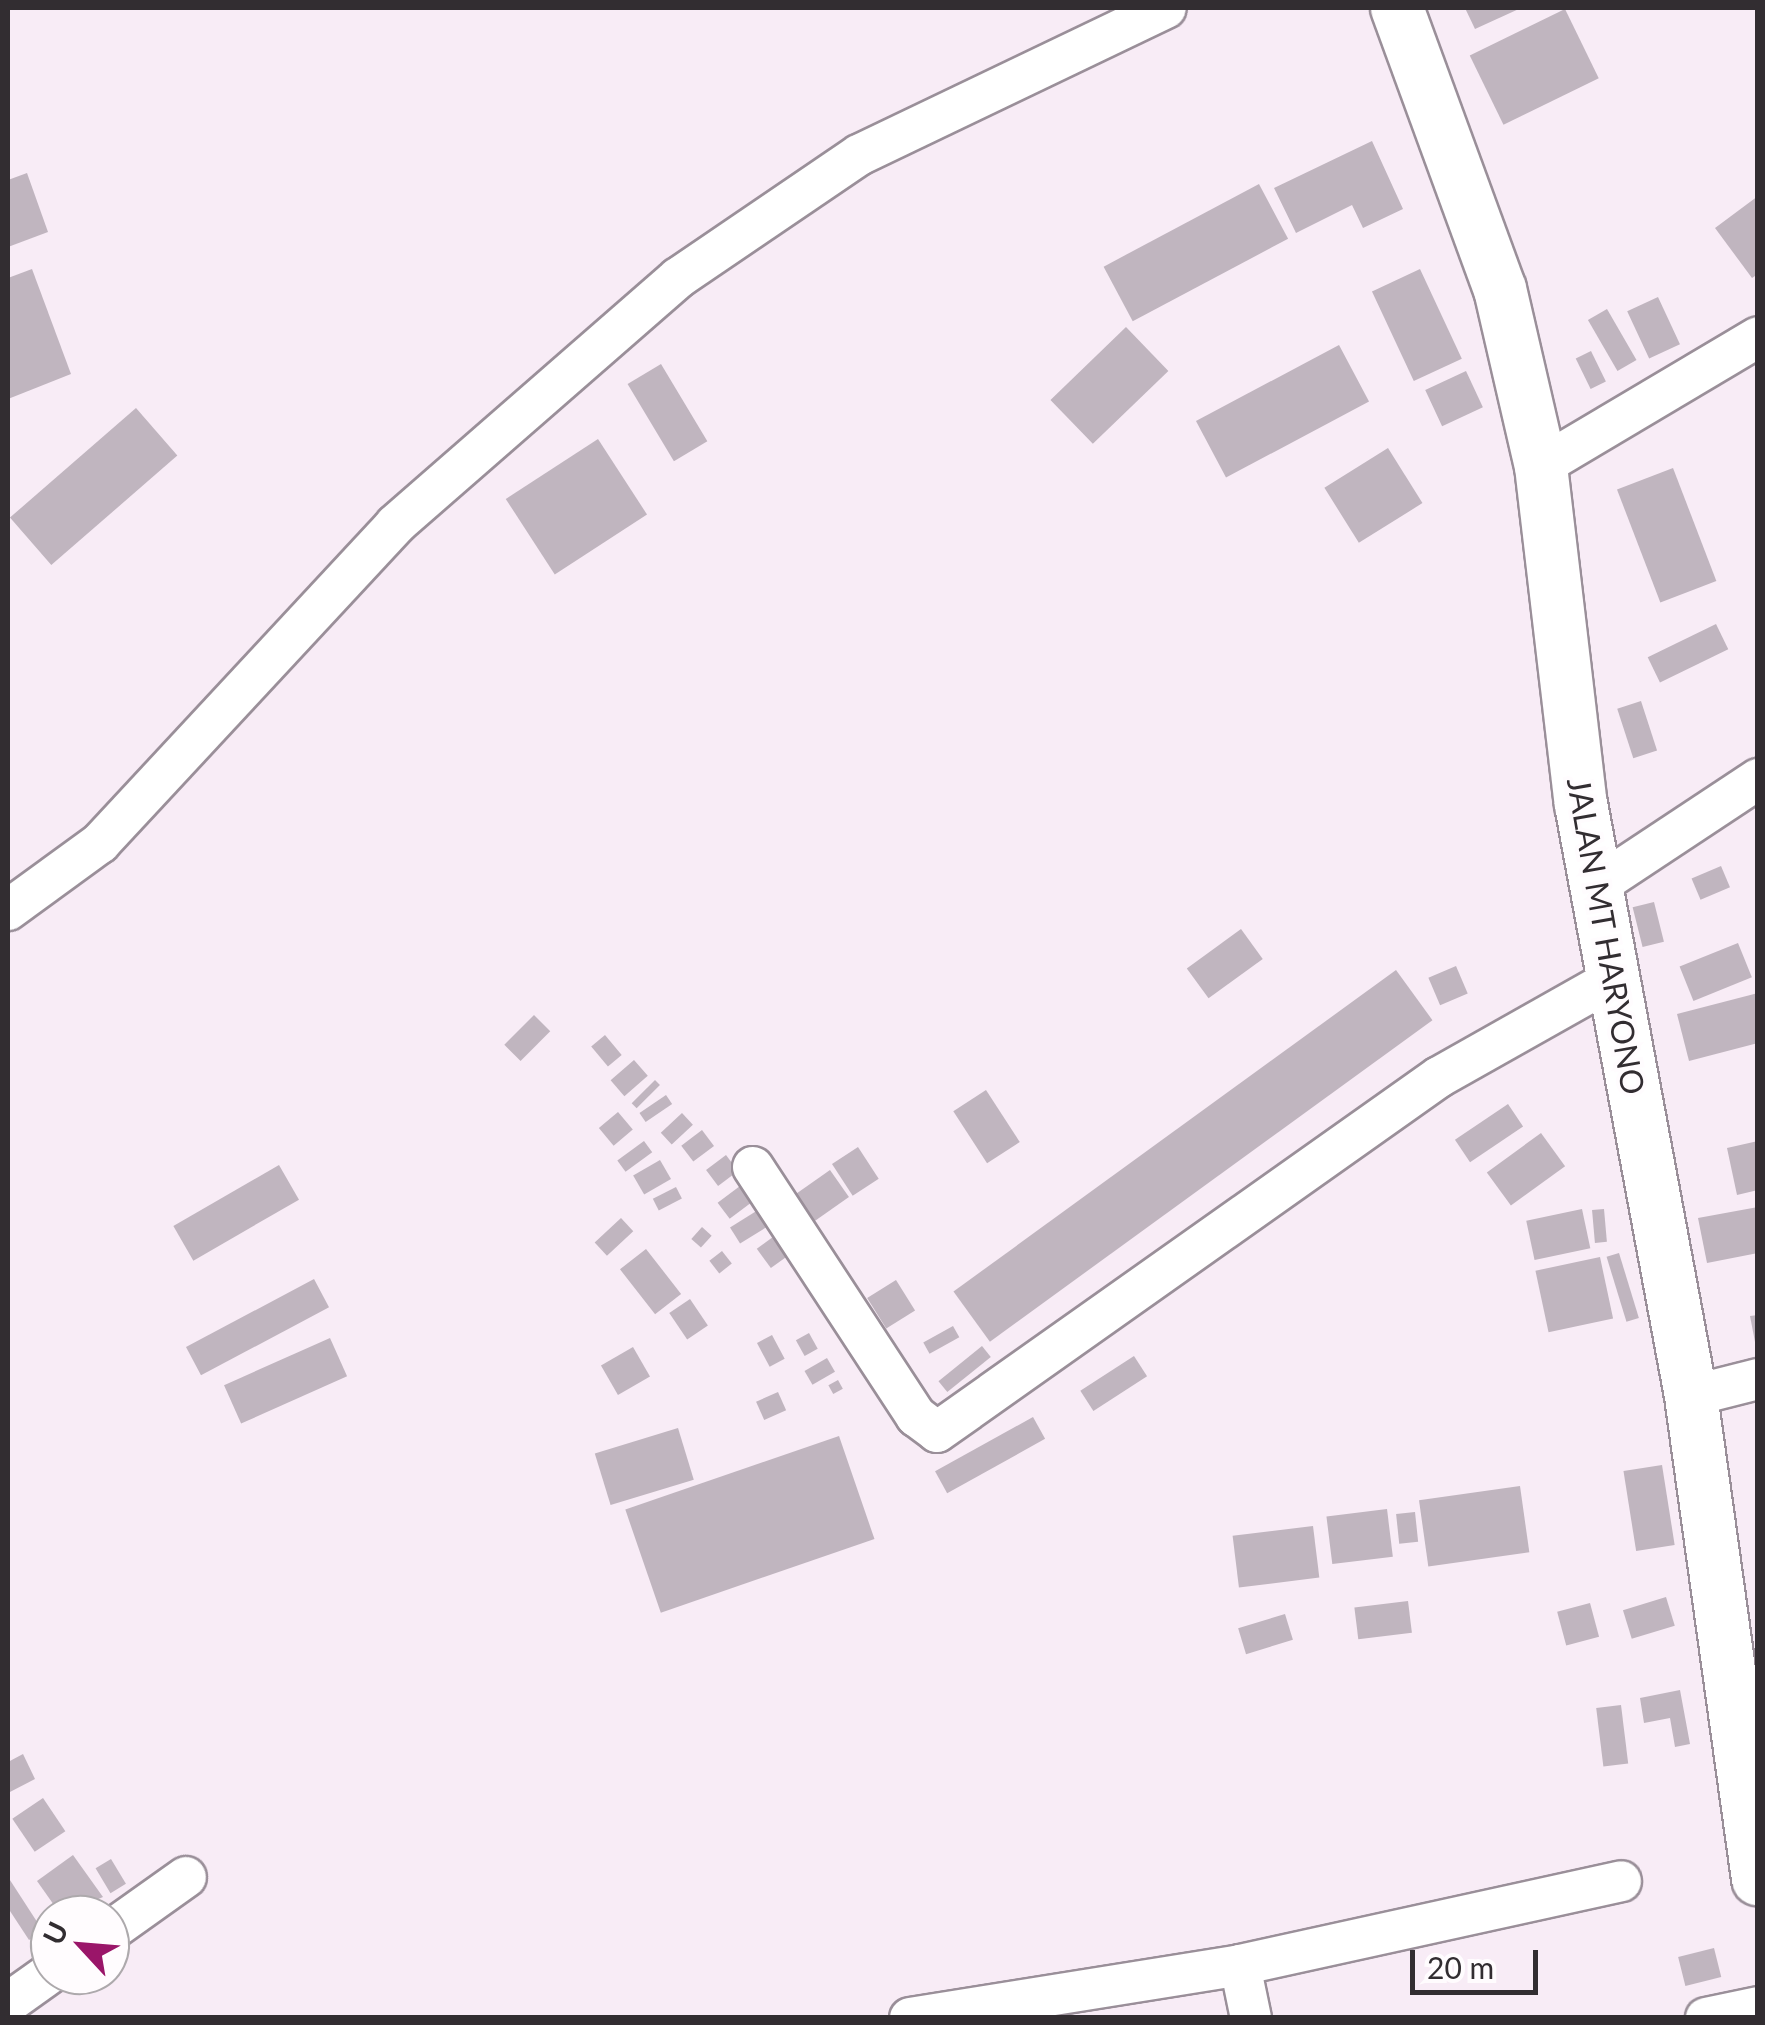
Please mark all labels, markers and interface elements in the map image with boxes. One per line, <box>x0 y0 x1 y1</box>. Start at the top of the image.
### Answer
street label: JALAN MT HARYONO <box>1559 774 1653 1098</box>
north arrow <box>30 1895 130 1995</box>
text: U <box>35 1916 75 1950</box>
scale bar <box>1415 1930 1542 1992</box>
text: 20 m <box>1427 1949 1494 1985</box>

